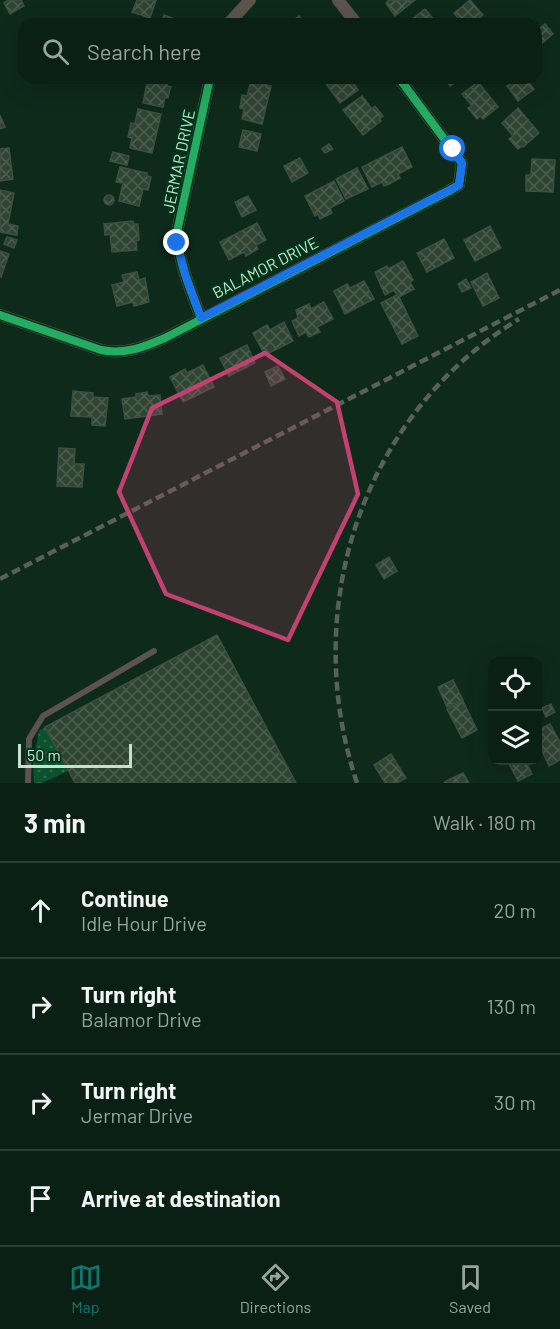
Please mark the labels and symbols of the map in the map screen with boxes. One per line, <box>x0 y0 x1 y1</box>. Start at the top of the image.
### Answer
street label: JERMAR DRIVE <box>158 107 198 215</box>
route start <box>439 135 465 161</box>
route end <box>163 229 189 255</box>
street label: BALAMOR DRIVE <box>209 232 321 302</box>
scale bar <box>18 741 132 768</box>

